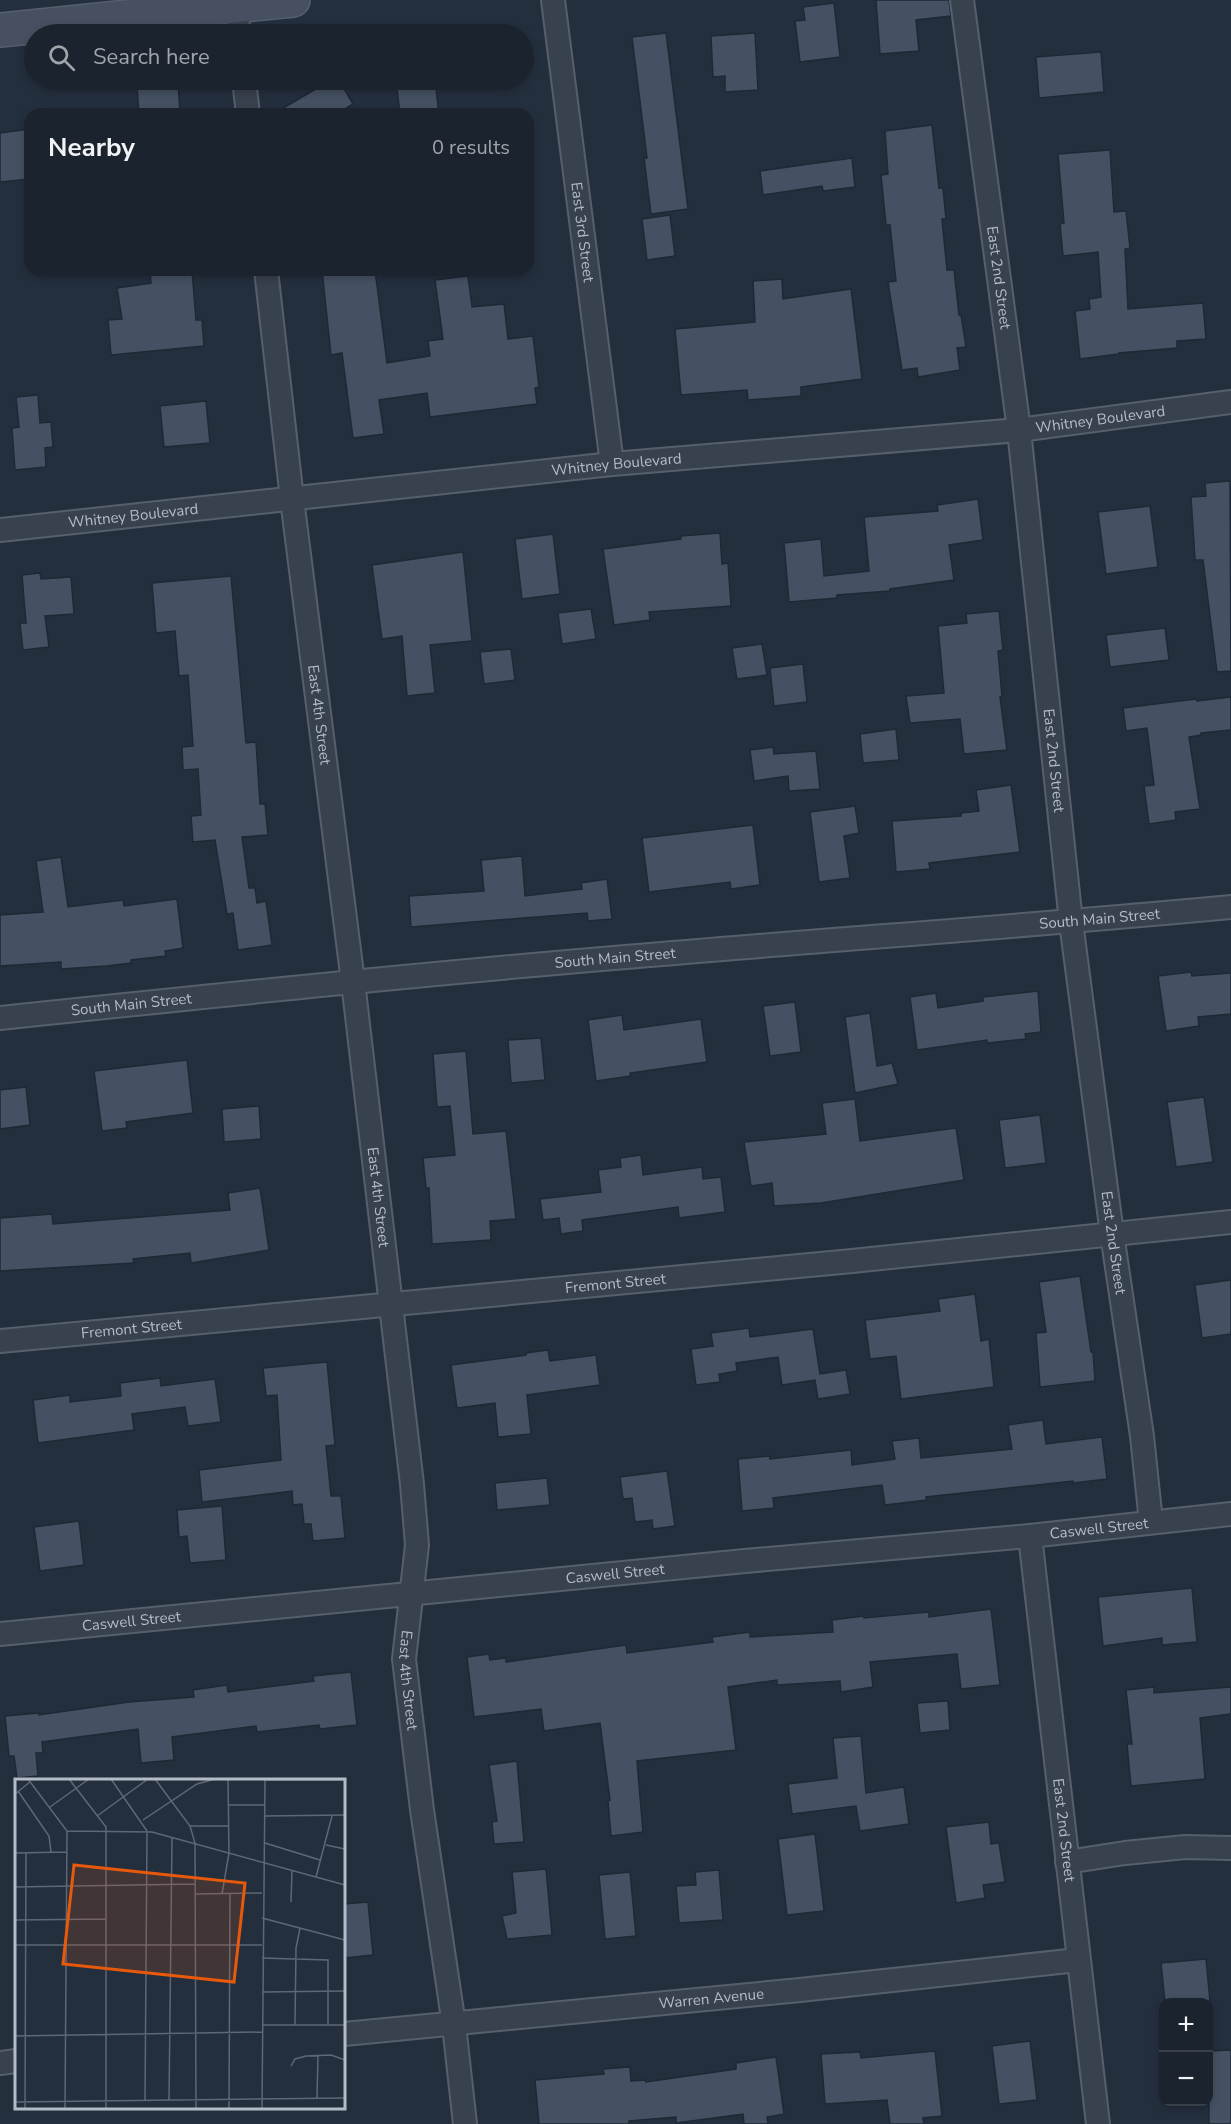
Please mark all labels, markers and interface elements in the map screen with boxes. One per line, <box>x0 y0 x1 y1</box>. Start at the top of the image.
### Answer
search box <box>24 24 534 90</box>
icon: search <box>45 41 78 74</box>
text: Search here <box>93 42 210 72</box>
text: Nearby <box>48 130 135 165</box>
text: 0 results <box>432 134 510 161</box>
street label: East 3rd Street <box>566 181 599 284</box>
street label: East 2nd Street <box>982 225 1016 331</box>
street label: Whitney Boulevard <box>1034 401 1166 438</box>
street label: Whitney Boulevard <box>550 448 682 480</box>
street label: Whitney Boulevard <box>67 499 199 533</box>
street label: East 4th Street <box>303 664 336 767</box>
street label: East 2nd Street <box>1039 708 1069 814</box>
street label: South Main Street <box>1038 903 1161 934</box>
street label: South Main Street <box>554 943 677 973</box>
street label: South Main Street <box>70 988 193 1021</box>
street label: East 4th Street <box>362 1146 394 1249</box>
street label: East 2nd Street <box>1096 1190 1131 1296</box>
street label: Fremont Street <box>564 1268 667 1298</box>
street label: Fremont Street <box>80 1314 183 1343</box>
street label: Caswell Street <box>1049 1513 1150 1544</box>
street label: Caswell Street <box>565 1559 666 1589</box>
street label: Caswell Street <box>81 1606 182 1636</box>
street label: East 4th Street <box>394 1629 422 1732</box>
street label: East 2nd Street <box>1048 1777 1080 1884</box>
inset map <box>15 1779 345 2109</box>
street label: Warren Avenue <box>658 1984 765 2014</box>
map controls <box>1159 1998 1213 2106</box>
button: + <box>1159 1998 1213 2052</box>
button: − <box>1159 2052 1213 2106</box>

